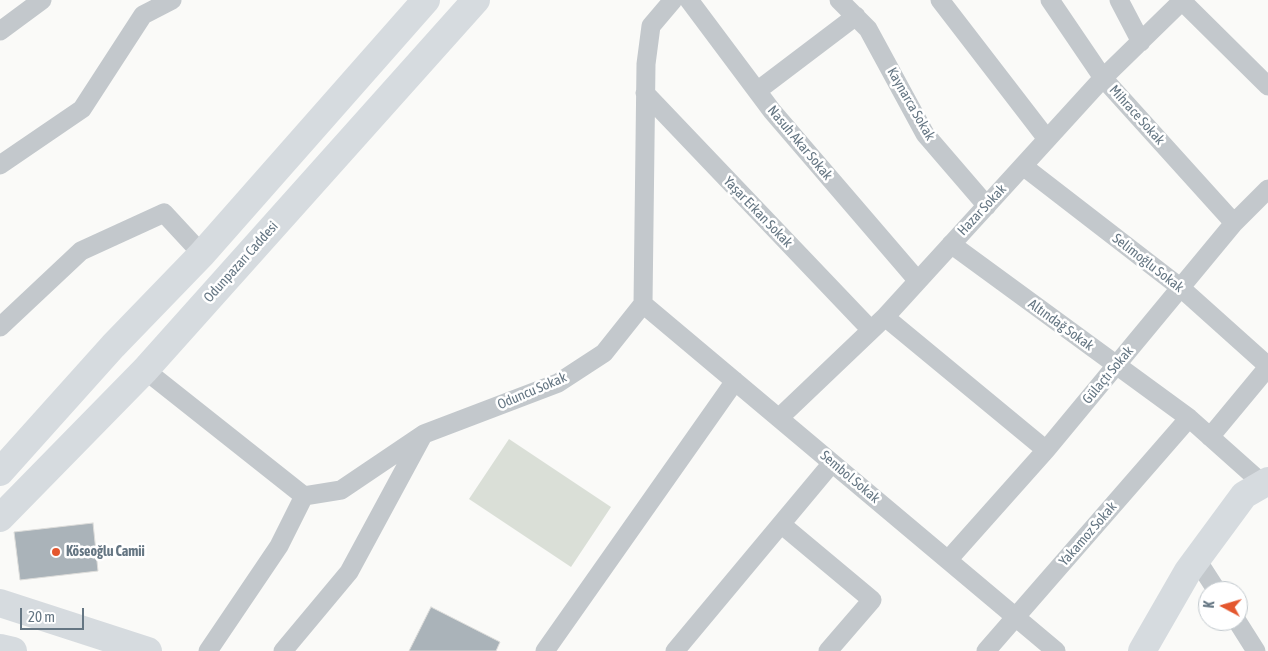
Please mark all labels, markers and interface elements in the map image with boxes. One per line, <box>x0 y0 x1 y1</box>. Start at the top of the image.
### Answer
street label: Kaynarca Sokak <box>883 65 939 143</box>
street label: Mihrace Sokak <box>1106 82 1168 148</box>
street label: Nasuh Akar Sokak <box>764 102 836 184</box>
street label: Yaşar Erkan Sokak <box>720 173 796 251</box>
street label: Hazar Sokak <box>954 181 1010 239</box>
street label: Odunpazarı Caddesi <box>200 218 282 306</box>
street label: Selimoğlu Sokak <box>1109 230 1187 296</box>
street label: Altındağ Sokak <box>1025 296 1097 354</box>
street label: Gülaçtı Sokak <box>1079 343 1137 407</box>
street label: Oduncu Sokak <box>495 369 569 413</box>
street label: Sembol Sokak <box>817 447 883 507</box>
street label: Yakamoz Sokak <box>1056 499 1120 569</box>
place label: Köseoğlu Camii <box>66 544 145 560</box>
marker: Köseoğlu Camii <box>50 546 62 558</box>
north arrow <box>1198 581 1248 631</box>
scale bar <box>22 598 86 630</box>
text: K <box>1201 600 1217 609</box>
text: 20 m <box>28 608 55 625</box>

